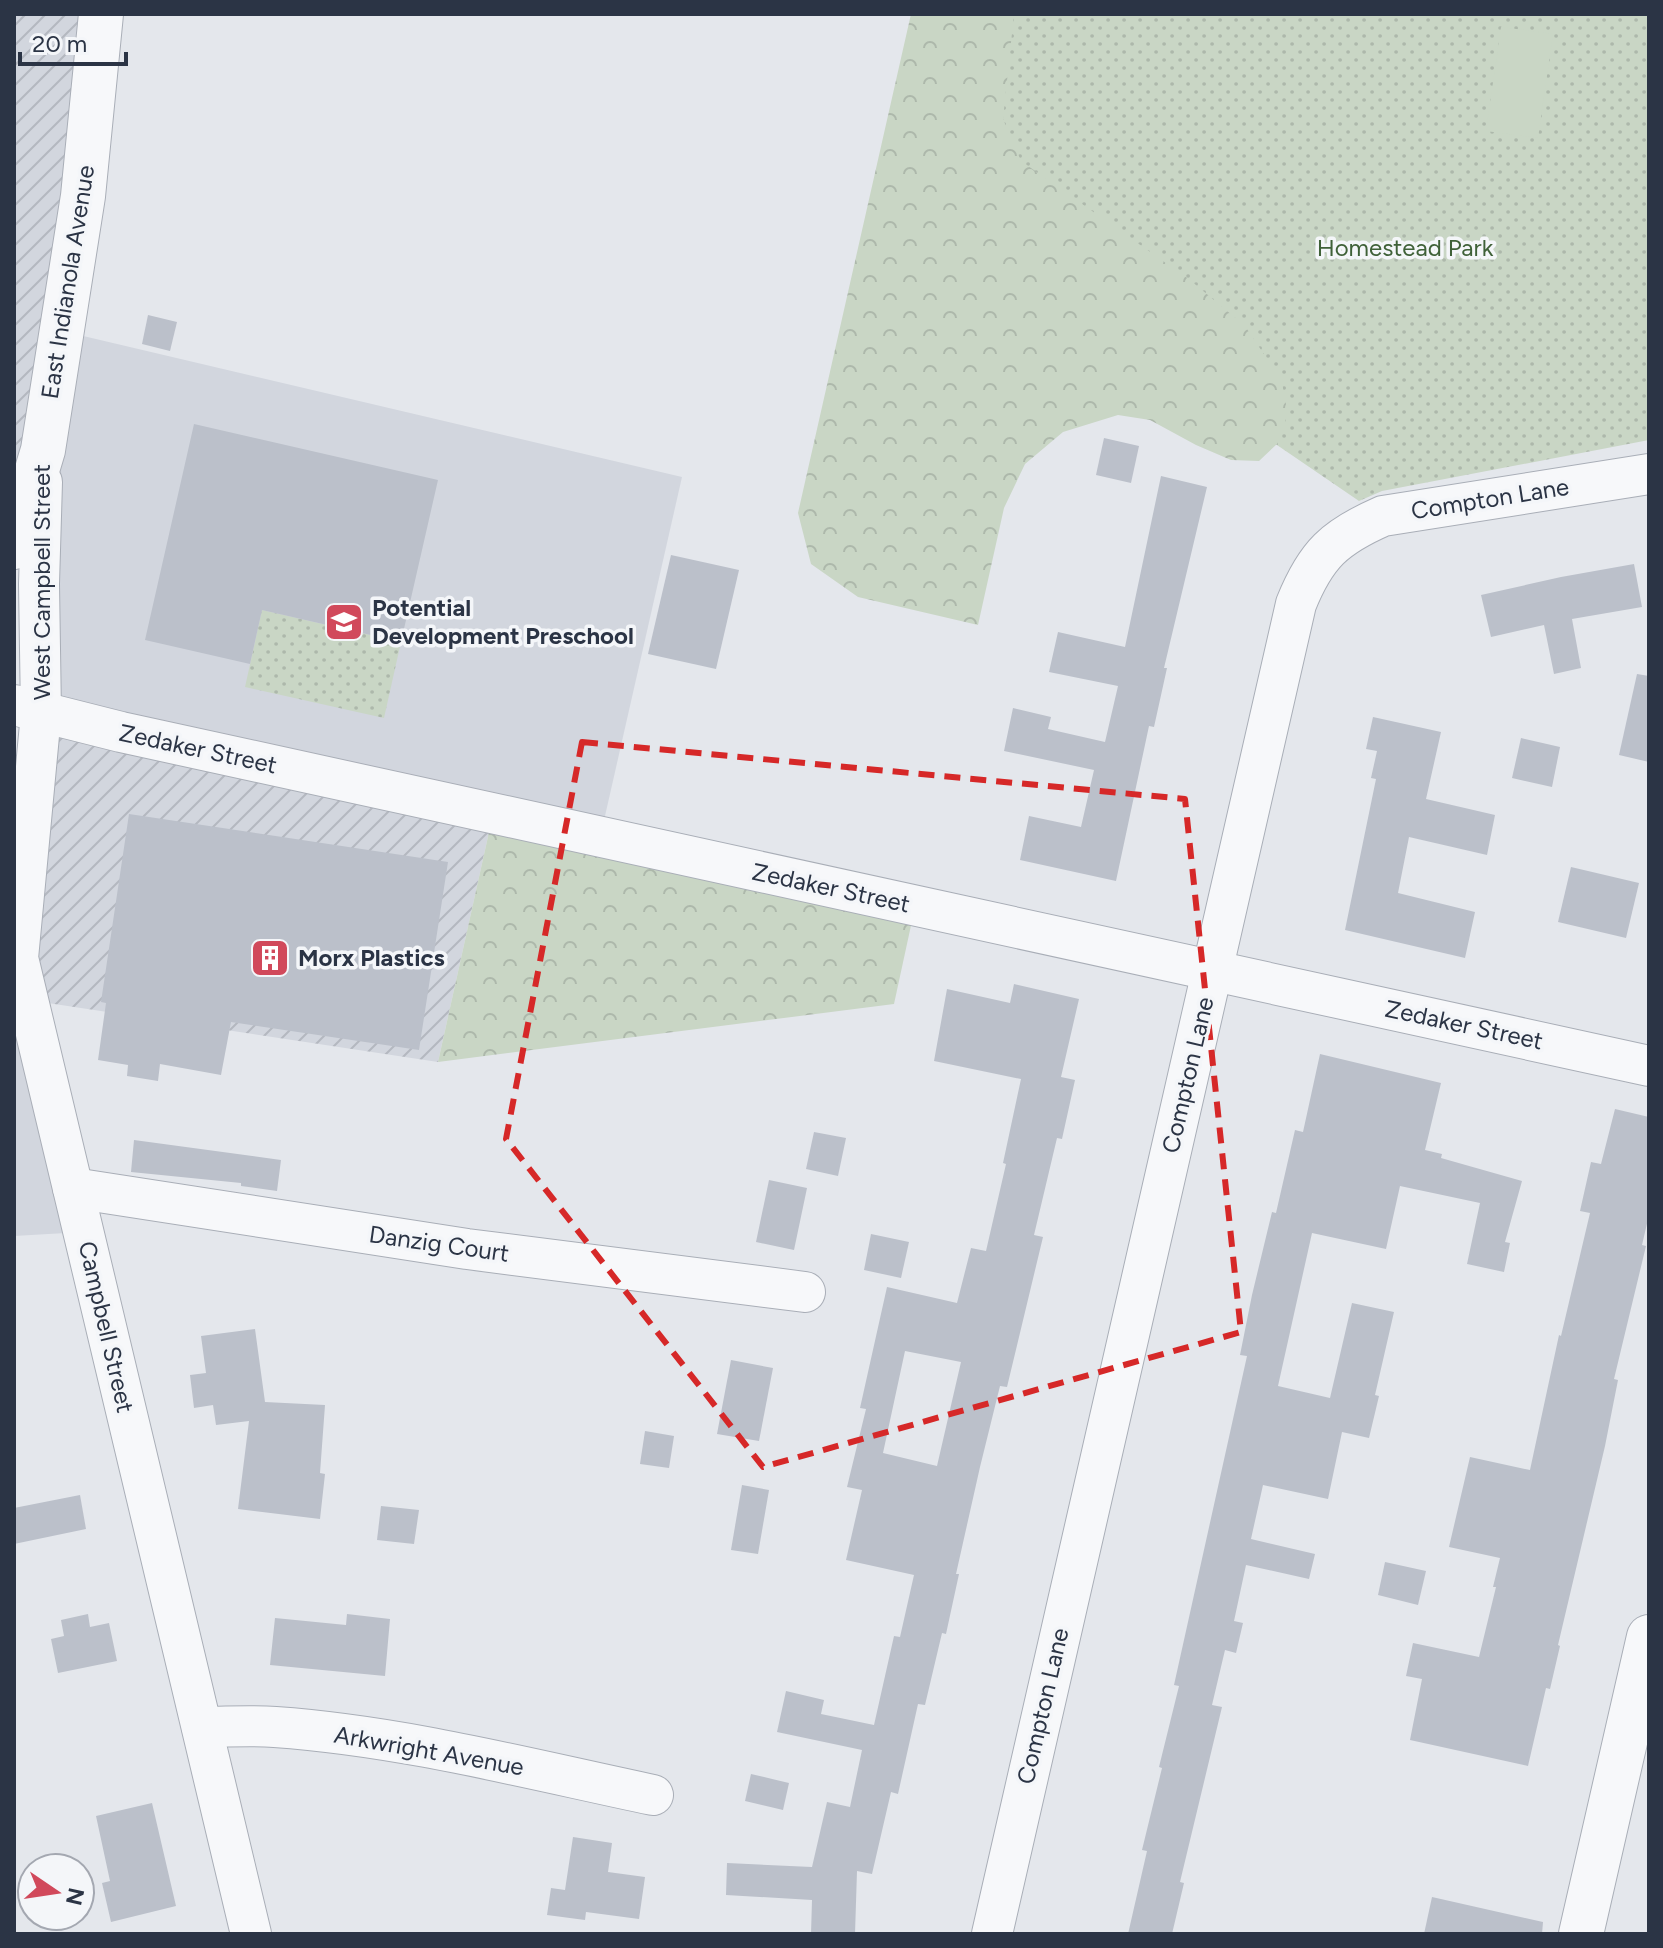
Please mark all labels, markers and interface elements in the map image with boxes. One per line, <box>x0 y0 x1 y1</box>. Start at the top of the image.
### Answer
scale bar <box>20 16 126 66</box>
text: 20 m <box>32 29 87 58</box>
street label: East Indianola Avenue <box>35 163 100 401</box>
park label: Homestead Park <box>1317 233 1494 262</box>
street label: West Campbell Street <box>27 464 56 700</box>
street label: Compton Lane <box>1409 472 1571 525</box>
place label: Potential Development Preschool <box>372 593 634 650</box>
school or university icon: Potential Development Preschool <box>323 601 365 643</box>
street label: Zedaker Street <box>117 718 280 779</box>
street label: Zedaker Street <box>750 857 913 918</box>
building icon: Morx Plastics <box>249 937 291 979</box>
place label: Morx Plastics <box>298 943 445 972</box>
street label: Compton Lane <box>1155 994 1220 1156</box>
street label: Zedaker Street <box>1383 994 1546 1055</box>
street label: Danzig Court <box>367 1219 511 1268</box>
street label: Campbell Street <box>73 1238 140 1415</box>
street label: Compton Lane <box>1010 1625 1075 1787</box>
street label: Arkwright Avenue <box>332 1720 526 1781</box>
north arrow <box>16 1852 96 1932</box>
text: N <box>60 1885 90 1908</box>

